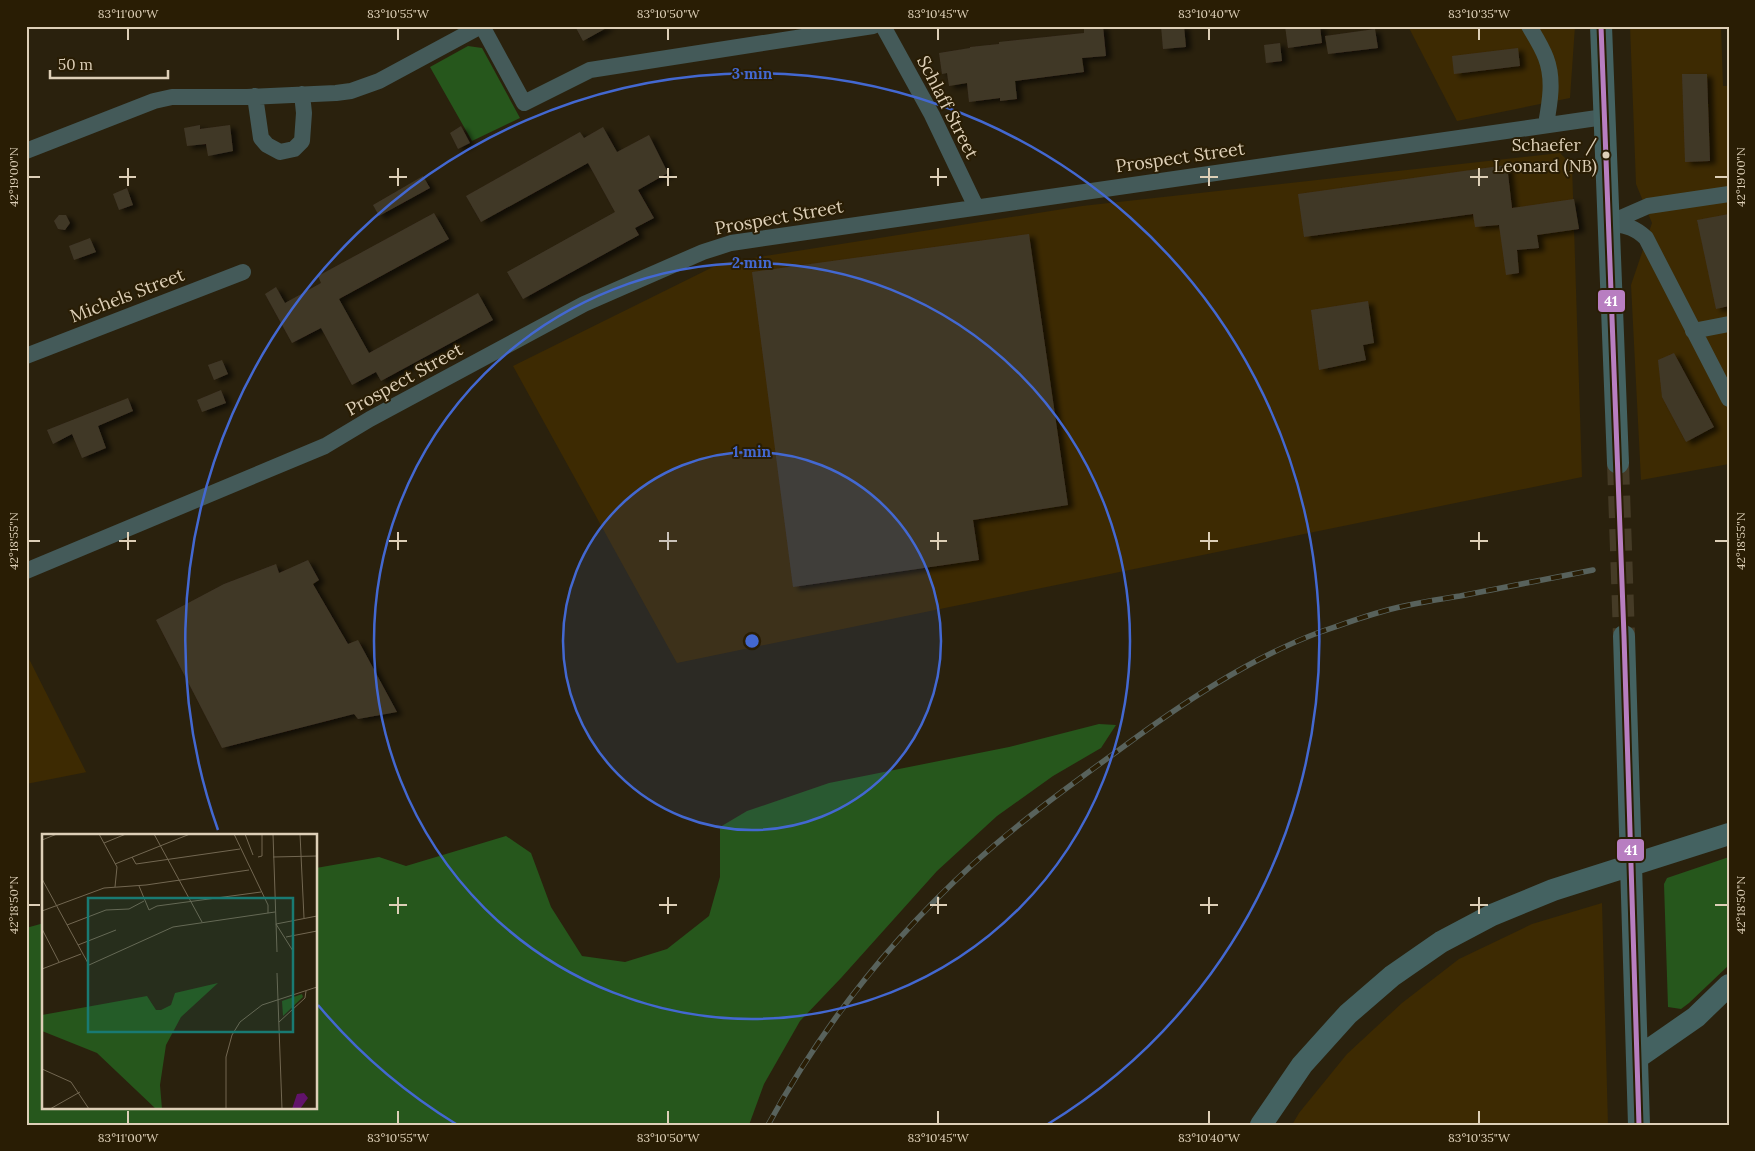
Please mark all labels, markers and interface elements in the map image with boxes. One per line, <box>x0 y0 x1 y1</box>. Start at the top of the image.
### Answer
text: 83°11'00"W <box>98 6 159 21</box>
text: 83°10'55"W <box>367 6 430 21</box>
text: 83°10'50"W <box>637 6 700 21</box>
text: 83°10'45"W <box>907 6 970 21</box>
text: 83°10'40"W <box>1178 6 1241 21</box>
text: 83°10'35"W <box>1448 6 1511 21</box>
scale bar <box>50 48 168 80</box>
street label: Schlaff Street <box>912 51 984 163</box>
text: 50 m <box>58 55 93 74</box>
text: 3 min <box>732 64 773 83</box>
place label: Schaefer / Leonard (NB) <box>1494 134 1597 177</box>
street label: Prospect Street <box>1114 137 1246 177</box>
text: 42°19'00"N <box>6 147 21 207</box>
text: 42°19'00"N <box>1733 147 1748 207</box>
marker: Schaefer / Leonard (NB) <box>1601 150 1611 160</box>
street label: Prospect Street <box>713 194 845 240</box>
text: 2 min <box>732 253 773 272</box>
street label: Michels Street <box>67 263 187 327</box>
line badge: 41 <box>1597 289 1626 313</box>
text: 41 <box>1604 292 1618 310</box>
street label: Prospect Street <box>342 337 466 421</box>
text: 1 min <box>733 442 772 461</box>
text: 42°18'55"N <box>6 512 21 570</box>
text: 42°18'55"N <box>1733 512 1748 570</box>
centre of rings <box>743 632 761 650</box>
inset map <box>42 834 318 1108</box>
line badge: 41 <box>1616 838 1645 862</box>
text: 41 <box>1624 841 1638 859</box>
text: 42°18'50"N <box>6 876 21 934</box>
text: 42°18'50"N <box>1733 876 1748 934</box>
text: 83°11'00"W <box>98 1130 159 1145</box>
text: 83°10'55"W <box>367 1130 430 1145</box>
text: 83°10'50"W <box>637 1130 700 1145</box>
text: 83°10'45"W <box>907 1130 970 1145</box>
text: 83°10'40"W <box>1178 1130 1241 1145</box>
text: 83°10'35"W <box>1448 1130 1511 1145</box>

